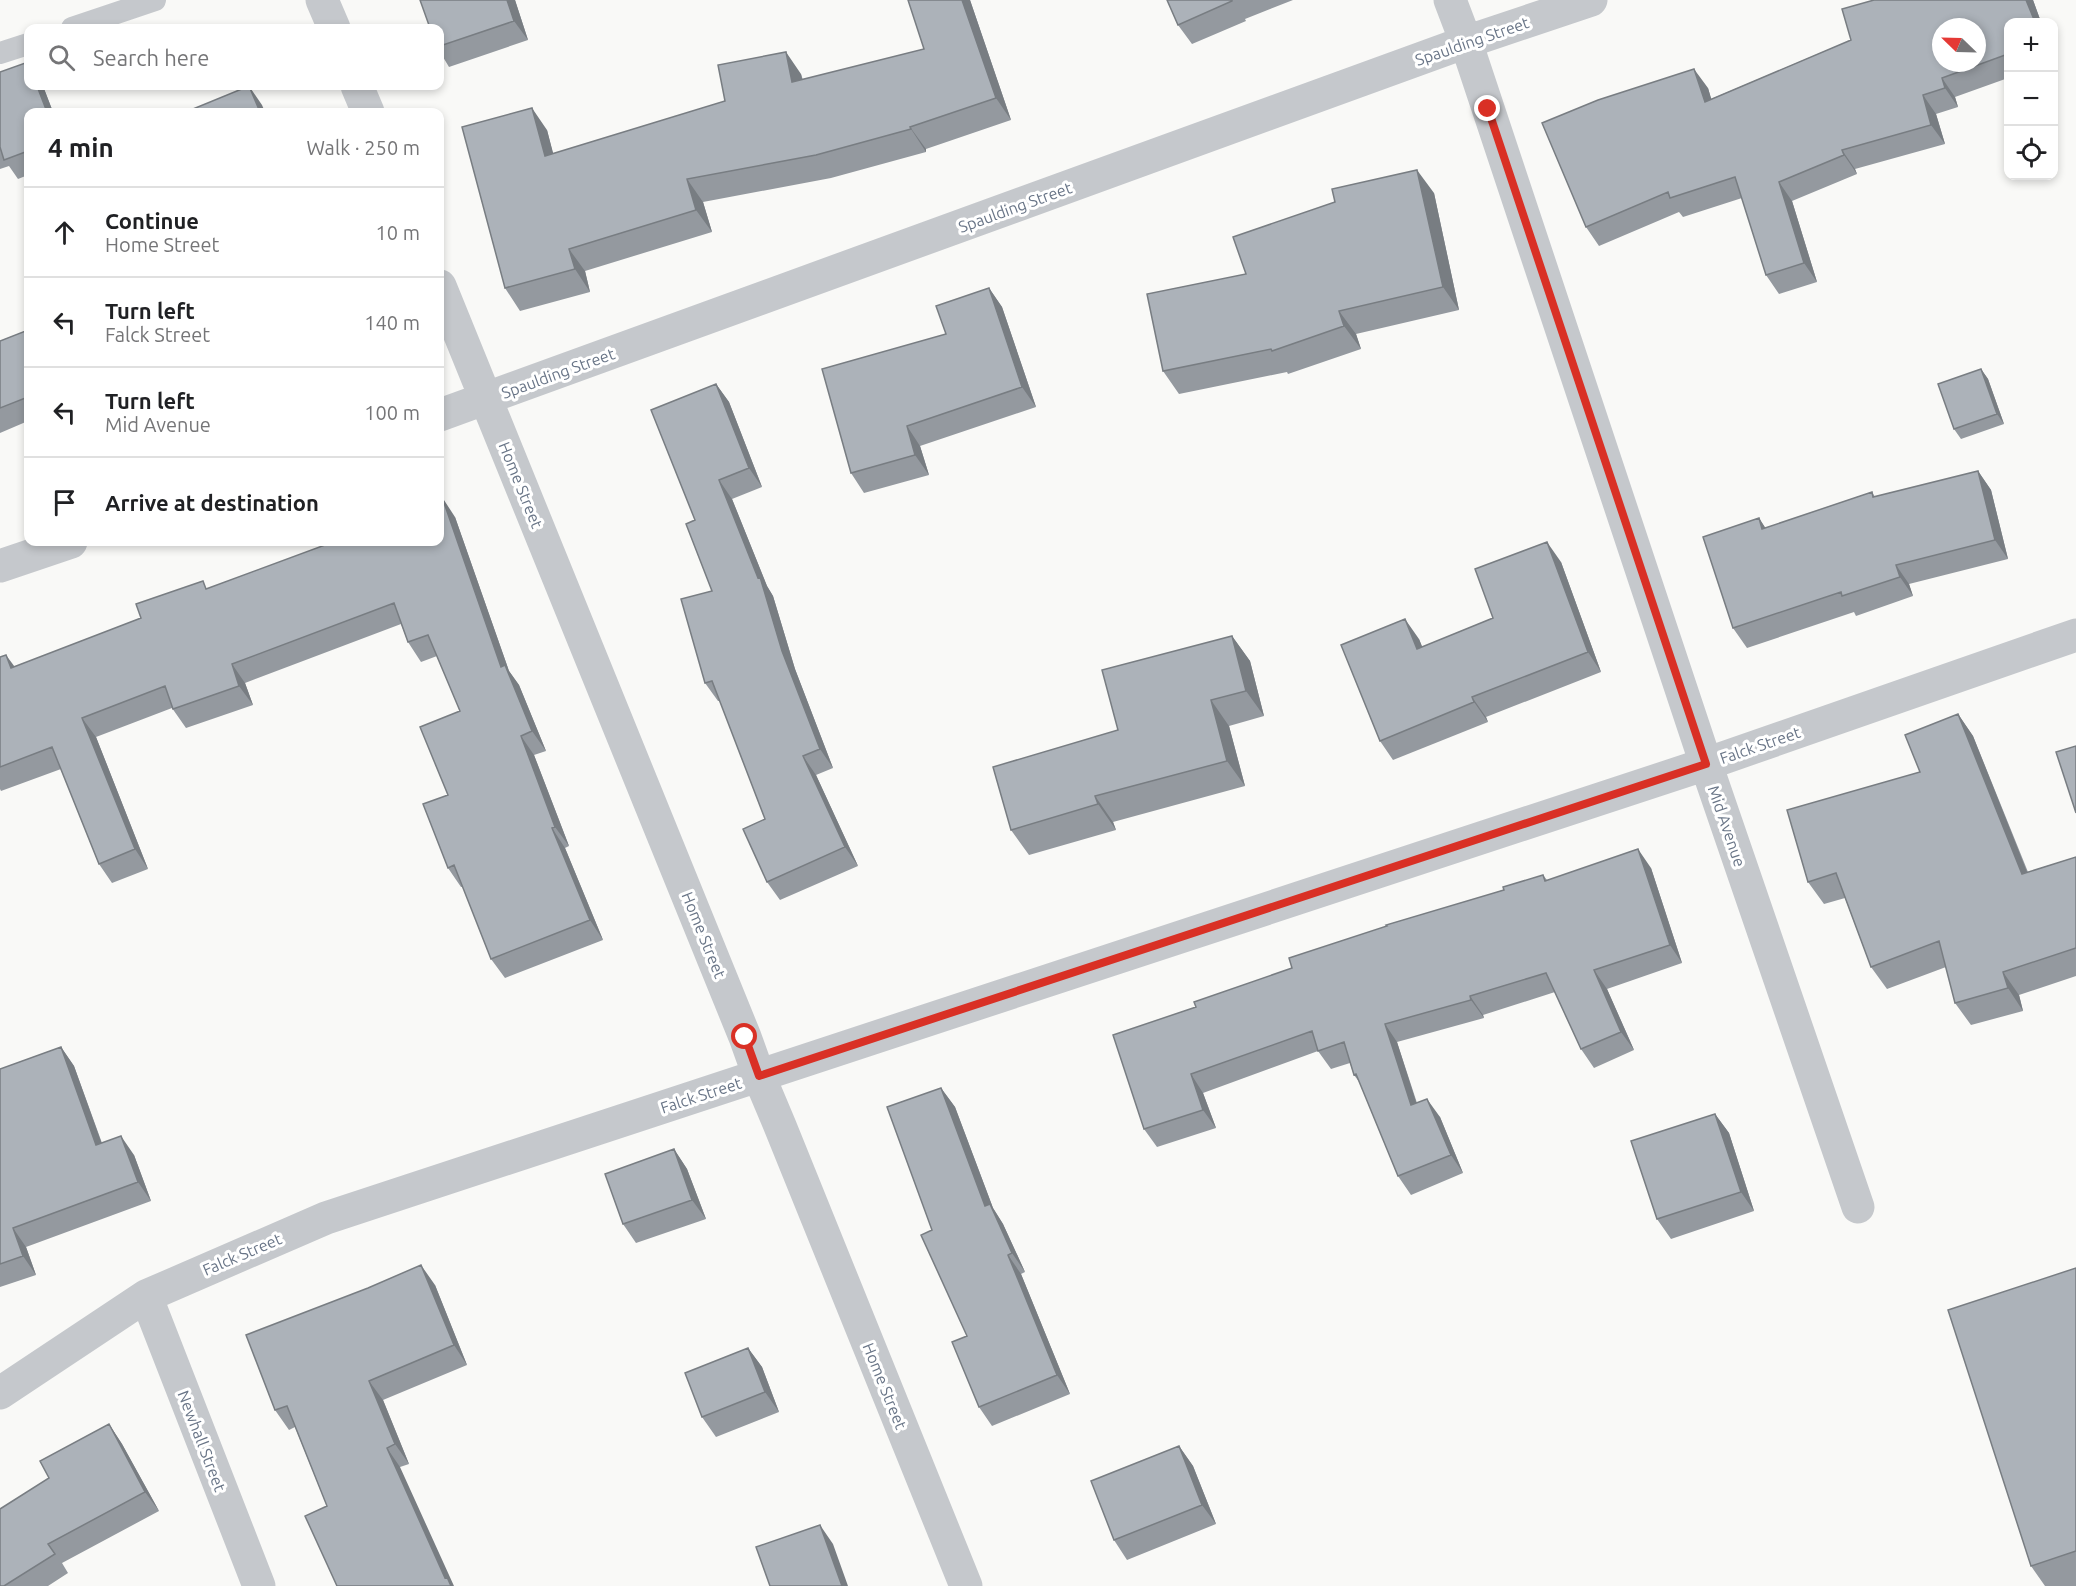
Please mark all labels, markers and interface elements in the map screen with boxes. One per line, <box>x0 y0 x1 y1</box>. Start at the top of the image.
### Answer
street label: Spaulding Street <box>1413 13 1532 69</box>
north arrow <box>1932 18 1986 72</box>
map controls <box>2004 18 2058 180</box>
button: + <box>2004 18 2058 72</box>
search box <box>24 24 444 90</box>
icon: search <box>45 41 78 74</box>
text: Search here <box>93 45 209 70</box>
button: − <box>2004 72 2058 126</box>
route end <box>1474 95 1500 121</box>
button: locate <box>2004 126 2058 180</box>
text: 4 min <box>48 133 114 162</box>
text: Walk · 250 m <box>307 136 420 159</box>
street label: Spaulding Street <box>956 178 1075 236</box>
text: Continue <box>105 208 199 233</box>
icon: ahead <box>48 216 81 249</box>
text: 10 m <box>376 221 420 244</box>
text: Home Street <box>105 233 219 256</box>
text: Turn left <box>105 298 195 323</box>
icon: left <box>48 306 81 339</box>
text: 140 m <box>364 311 420 334</box>
text: Falck Street <box>105 323 210 346</box>
street label: Spaulding Street <box>499 344 618 402</box>
text: Turn left <box>105 388 195 413</box>
icon: left <box>48 396 81 429</box>
text: 100 m <box>364 401 420 424</box>
text: Mid Avenue <box>105 413 211 436</box>
street label: Home Street <box>496 439 547 531</box>
icon: arrive <box>48 486 81 519</box>
text: Arrive at destination <box>105 490 319 515</box>
street label: Falck Street <box>1717 723 1803 767</box>
street label: Mid Avenue <box>1705 783 1749 869</box>
street label: Home Street <box>679 889 730 981</box>
route start <box>731 1023 757 1049</box>
street label: Falck Street <box>658 1073 744 1117</box>
street label: Falck Street <box>200 1229 285 1279</box>
street label: Home Street <box>860 1340 911 1432</box>
street label: Newhall Street <box>174 1388 230 1495</box>

